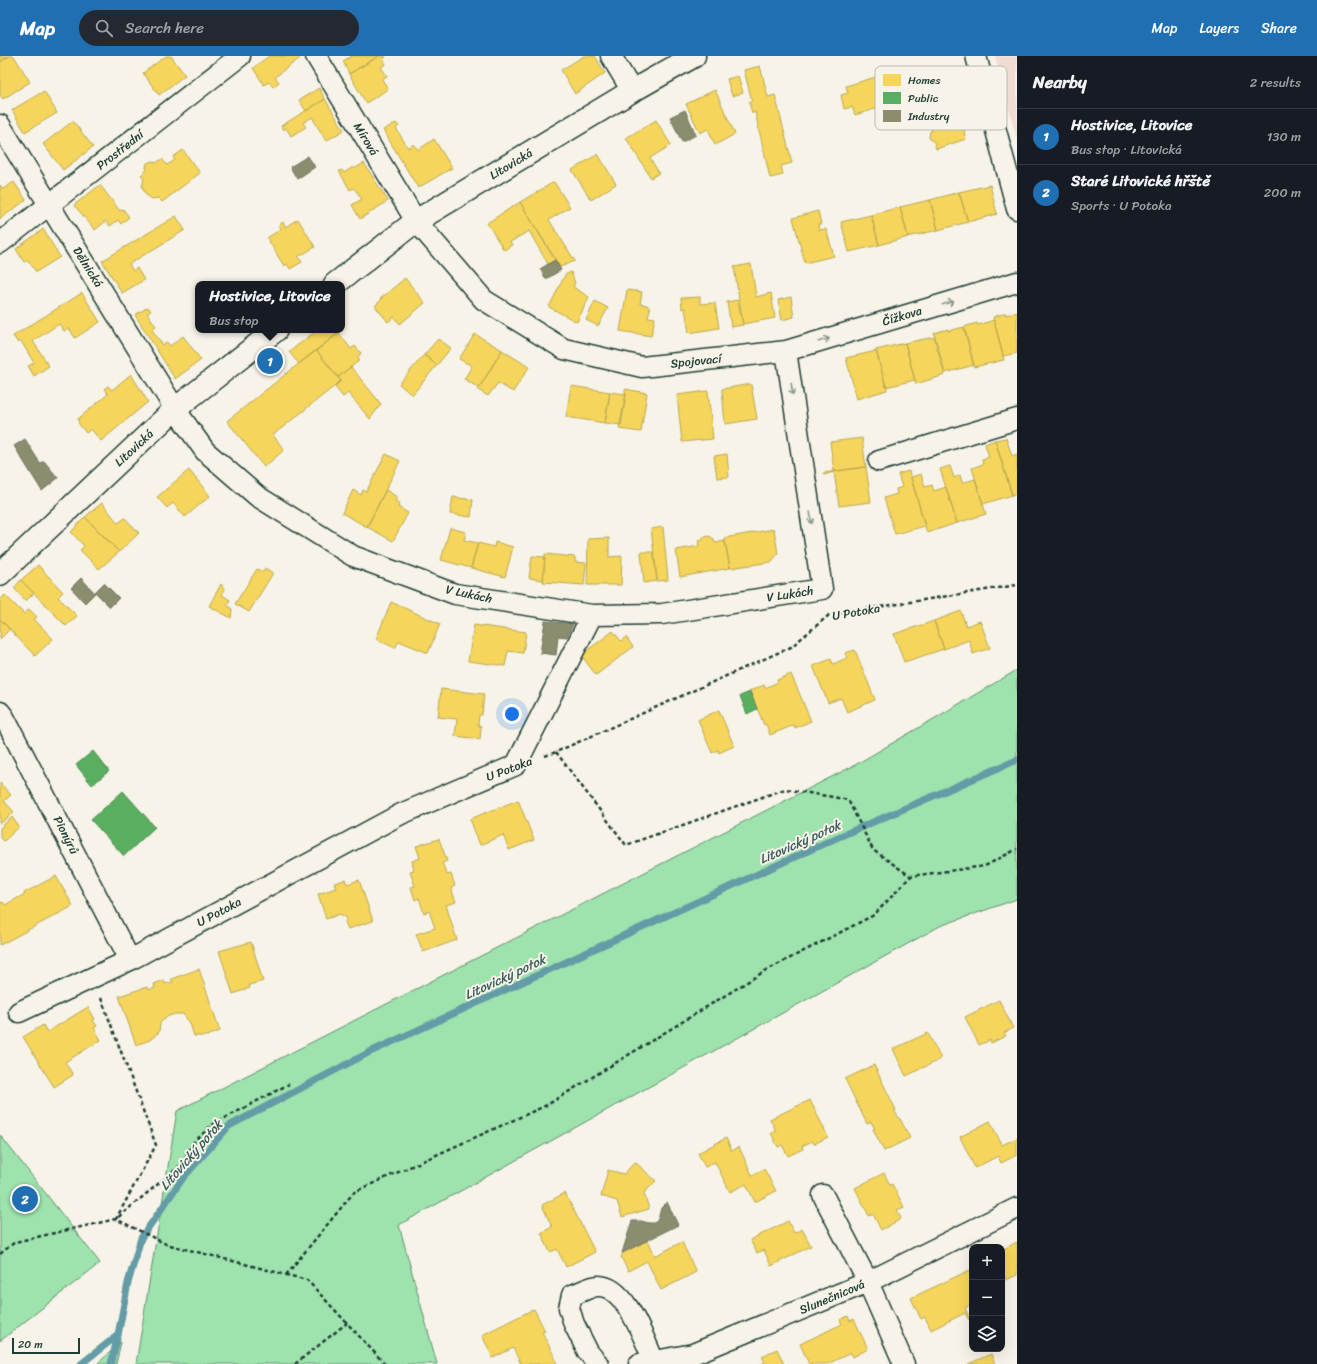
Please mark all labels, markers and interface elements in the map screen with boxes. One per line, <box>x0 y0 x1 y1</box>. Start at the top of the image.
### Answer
search box <box>79 10 359 46</box>
text: Map <box>20 12 55 45</box>
text: Search here <box>125 15 204 41</box>
text: Map <box>1152 16 1177 41</box>
text: Layers <box>1199 16 1239 41</box>
text: Share <box>1261 16 1297 41</box>
icon: search <box>93 17 115 39</box>
legend <box>875 66 1007 130</box>
text: Nearby <box>1033 67 1087 97</box>
text: Homes <box>908 71 941 90</box>
text: 2 results <box>1250 71 1301 94</box>
text: Public <box>908 89 939 108</box>
text: Industry <box>907 107 950 126</box>
text: Hostivice, Litovice <box>1071 112 1192 138</box>
street label: Mírová <box>347 118 385 160</box>
street label: Prostřední <box>91 123 150 176</box>
text: 1 <box>1043 125 1049 148</box>
text: 130 m <box>1267 125 1301 148</box>
text: Bus stop · Litovická <box>1071 138 1182 161</box>
street label: Litovická <box>485 142 537 186</box>
text: Staré Litovické hřště <box>1071 168 1210 194</box>
text: 2 <box>1042 181 1050 204</box>
text: 200 m <box>1264 181 1301 204</box>
text: Sports · U Potoka <box>1071 194 1172 217</box>
street label: Dělnická <box>67 242 109 292</box>
popup <box>195 281 345 333</box>
text: Hostivice, Litovice <box>209 283 331 309</box>
street label: Čížkova <box>879 299 926 332</box>
one-way arrow <box>942 299 955 306</box>
text: Bus stop <box>209 309 258 332</box>
one-way arrow <box>817 336 830 343</box>
pin: 1 <box>257 346 283 376</box>
street label: Spojovací <box>670 347 724 375</box>
one-way arrow <box>788 382 796 395</box>
street label: Litovická <box>109 424 159 472</box>
one-way arrow <box>807 511 815 524</box>
street label: V Lukách <box>444 578 494 610</box>
street label: V Lukách <box>765 579 815 609</box>
street label: U Potoka <box>830 597 882 627</box>
your location <box>502 704 522 724</box>
street label: U Potoka <box>483 750 535 788</box>
street label: Pionýrů <box>47 812 85 859</box>
water label: Litovický potok <box>755 813 846 870</box>
street label: U Potoka <box>193 891 245 933</box>
water label: Litovický potok <box>461 947 551 1006</box>
water label: Litovický potok <box>154 1113 230 1195</box>
pin: 2 <box>12 1184 38 1214</box>
map controls <box>969 1244 1005 1352</box>
button: + <box>969 1244 1005 1280</box>
street label: Slunečnicová <box>796 1273 868 1321</box>
button: − <box>969 1280 1005 1316</box>
button: layers <box>969 1316 1005 1352</box>
text: 20 m <box>18 1335 43 1354</box>
scale bar <box>12 1336 80 1355</box>

